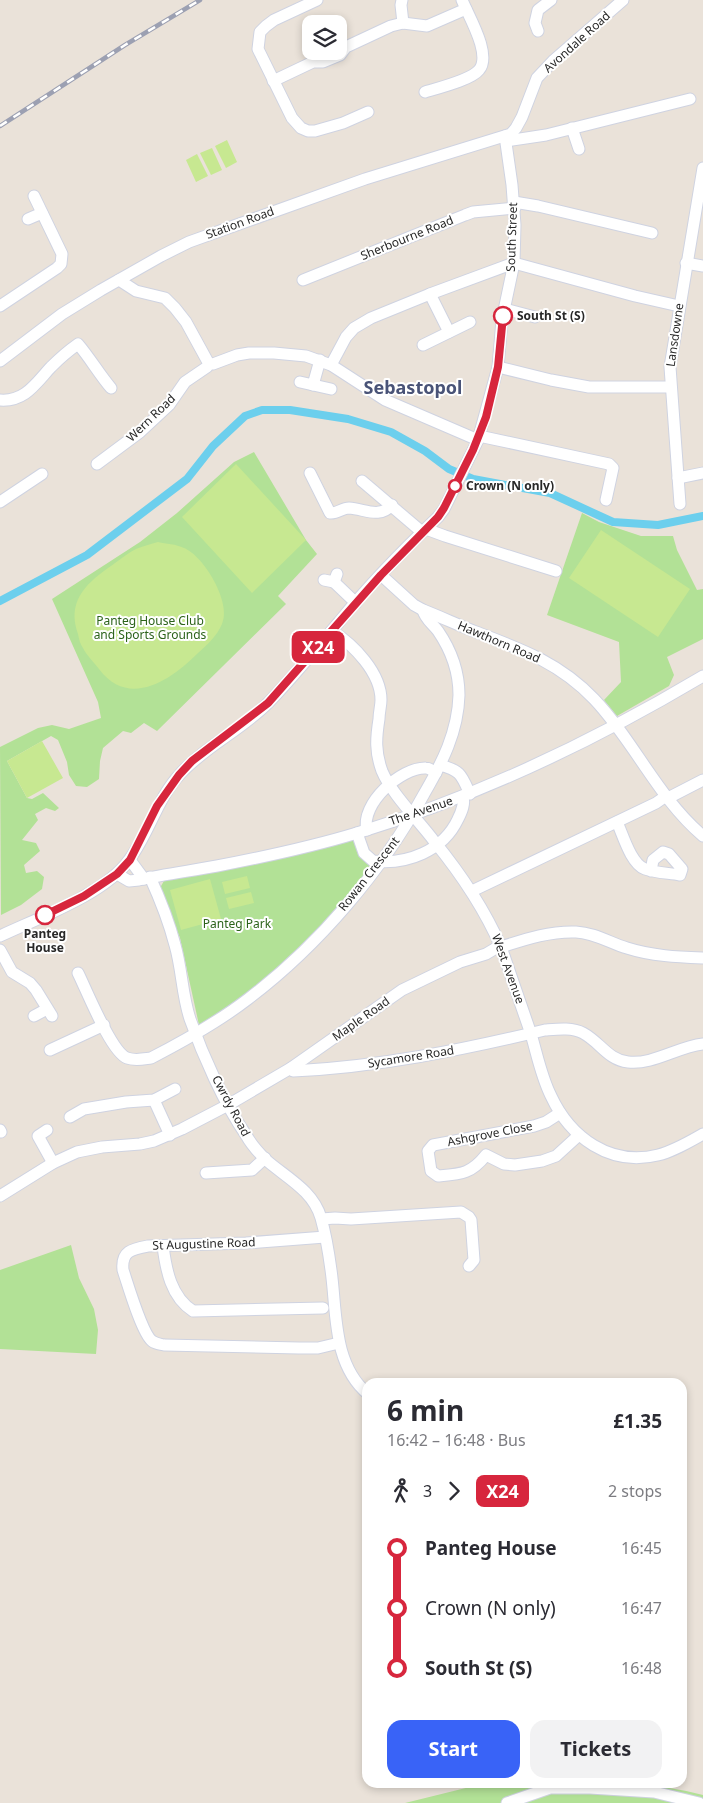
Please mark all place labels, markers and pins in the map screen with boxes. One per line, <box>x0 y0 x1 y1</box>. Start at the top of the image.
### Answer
marker: South St (S) <box>493 306 513 326</box>
place label: South St (S) <box>517 307 585 324</box>
place label: Crown (N only) <box>466 477 554 494</box>
marker: Crown (N only) <box>448 479 462 493</box>
marker: Panteg House <box>35 905 55 925</box>
place label: Panteg House <box>24 925 66 956</box>

